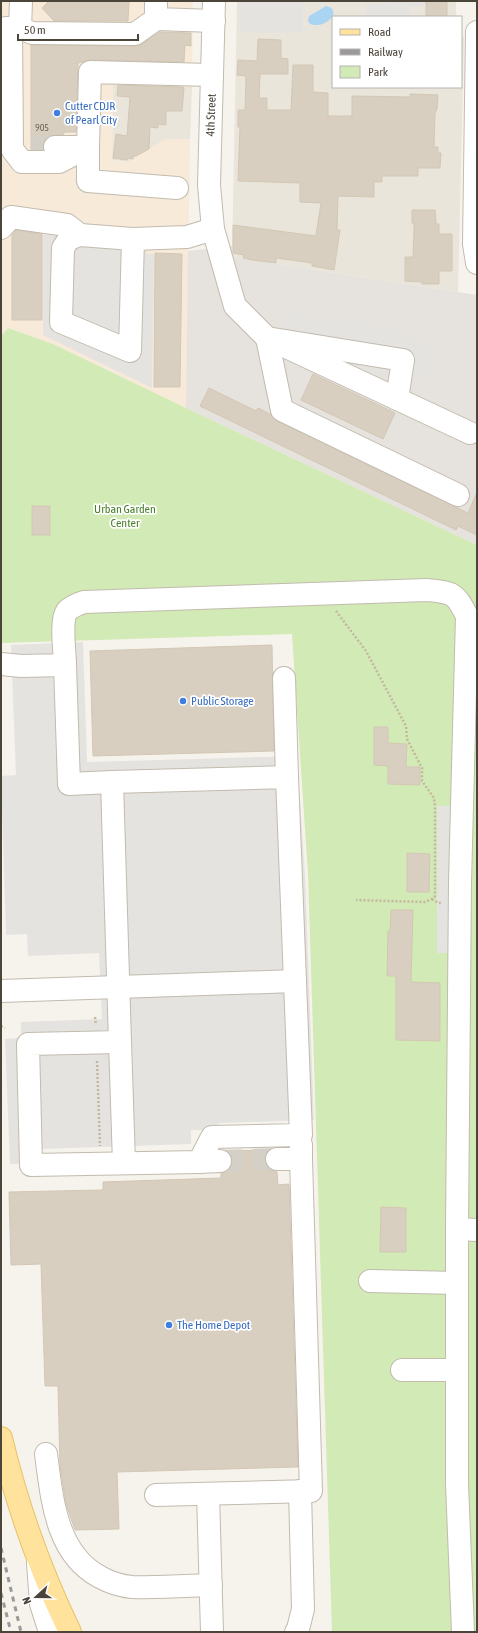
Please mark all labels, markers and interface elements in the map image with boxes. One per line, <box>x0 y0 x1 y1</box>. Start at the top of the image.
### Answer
scale bar <box>18 16 138 42</box>
legend <box>332 16 462 88</box>
text: 50 m <box>24 23 46 37</box>
text: Road <box>368 25 391 39</box>
text: Railway <box>368 45 403 59</box>
text: Park <box>368 65 389 79</box>
street label: 4th Street <box>203 93 219 137</box>
place label: Cutter CDJR of Pearl City <box>65 99 117 127</box>
marker: Cutter CDJR of Pearl City <box>52 108 62 118</box>
house number: 905 <box>35 122 49 133</box>
park label: Urban Garden Center <box>94 502 156 530</box>
place label: Public Storage <box>191 694 254 708</box>
marker: Public Storage <box>178 696 188 706</box>
place label: The Home Depot <box>177 1318 251 1332</box>
marker: The Home Depot <box>164 1320 174 1330</box>
north arrow <box>16 1577 56 1617</box>
text: N <box>20 1595 33 1606</box>

